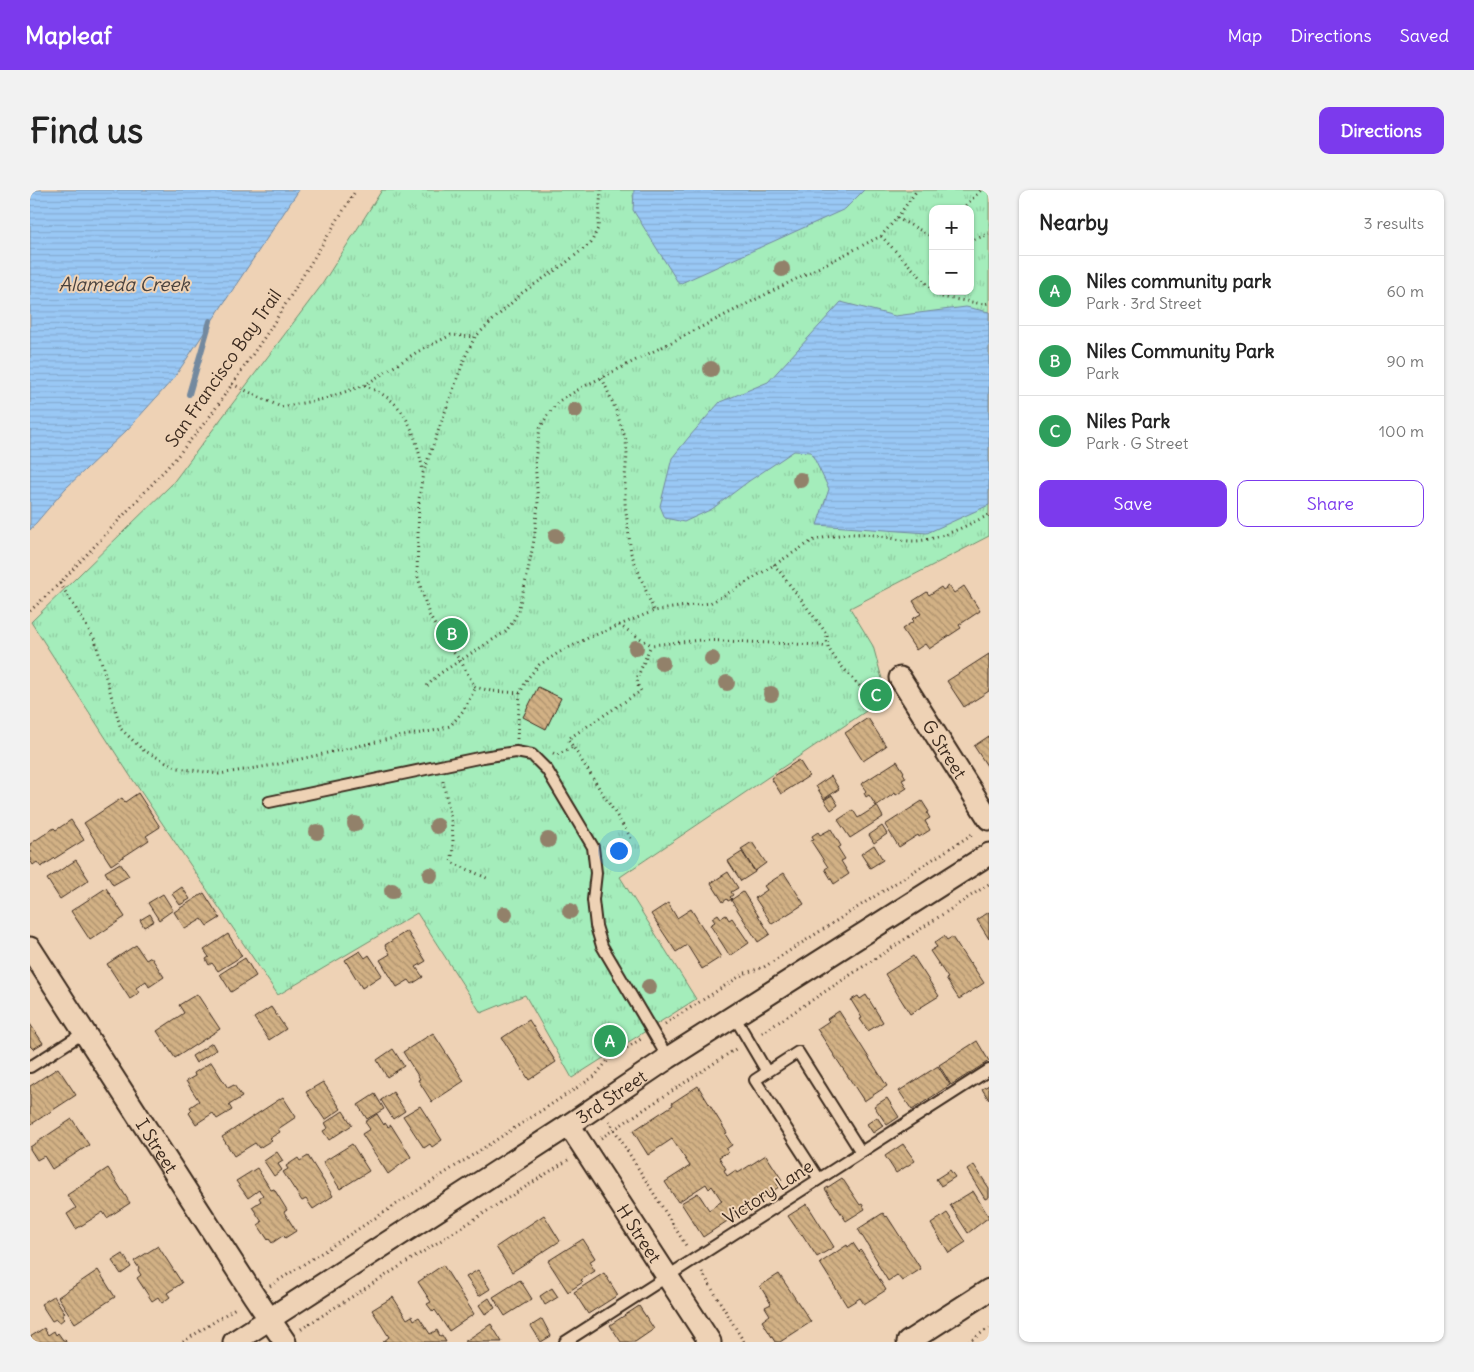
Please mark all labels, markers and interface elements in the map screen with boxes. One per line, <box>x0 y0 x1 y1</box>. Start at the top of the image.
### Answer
text: Mapleaf <box>25 20 112 50</box>
text: Map <box>1227 24 1262 47</box>
text: Directions <box>1290 24 1372 47</box>
text: Saved <box>1400 24 1449 47</box>
button: Directions <box>1319 107 1444 154</box>
text: Find us <box>30 108 143 152</box>
map controls <box>929 205 974 295</box>
button: + <box>929 205 974 250</box>
text: Nearby <box>1039 209 1109 236</box>
text: 3 results <box>1364 213 1424 233</box>
button: − <box>929 250 974 295</box>
text: Niles community park <box>1086 269 1272 293</box>
water label: Alameda Creek <box>59 272 191 296</box>
text: A <box>1050 281 1060 301</box>
text: 60 m <box>1386 281 1424 301</box>
street label: San Francisco Bay Trail <box>160 285 286 451</box>
text: Park · 3rd Street <box>1086 293 1202 313</box>
text: Niles Community Park <box>1086 339 1275 363</box>
text: B <box>1050 351 1060 371</box>
text: 90 m <box>1386 351 1424 371</box>
text: Park <box>1086 363 1119 383</box>
text: Niles Park <box>1086 409 1170 433</box>
text: C <box>1050 421 1060 441</box>
text: 100 m <box>1379 421 1424 441</box>
text: Park · G Street <box>1086 433 1188 453</box>
button: Save <box>1039 480 1227 527</box>
button: Share <box>1237 480 1424 527</box>
pin: B <box>436 615 468 653</box>
pin: C <box>860 676 892 714</box>
street label: G Street <box>918 715 972 783</box>
your location <box>606 838 632 864</box>
pin: A <box>594 1022 626 1060</box>
street label: 3rd Street <box>571 1064 651 1129</box>
street label: I Street <box>131 1114 183 1177</box>
street label: Victory Lane <box>719 1154 817 1230</box>
street label: H Street <box>612 1200 667 1267</box>

